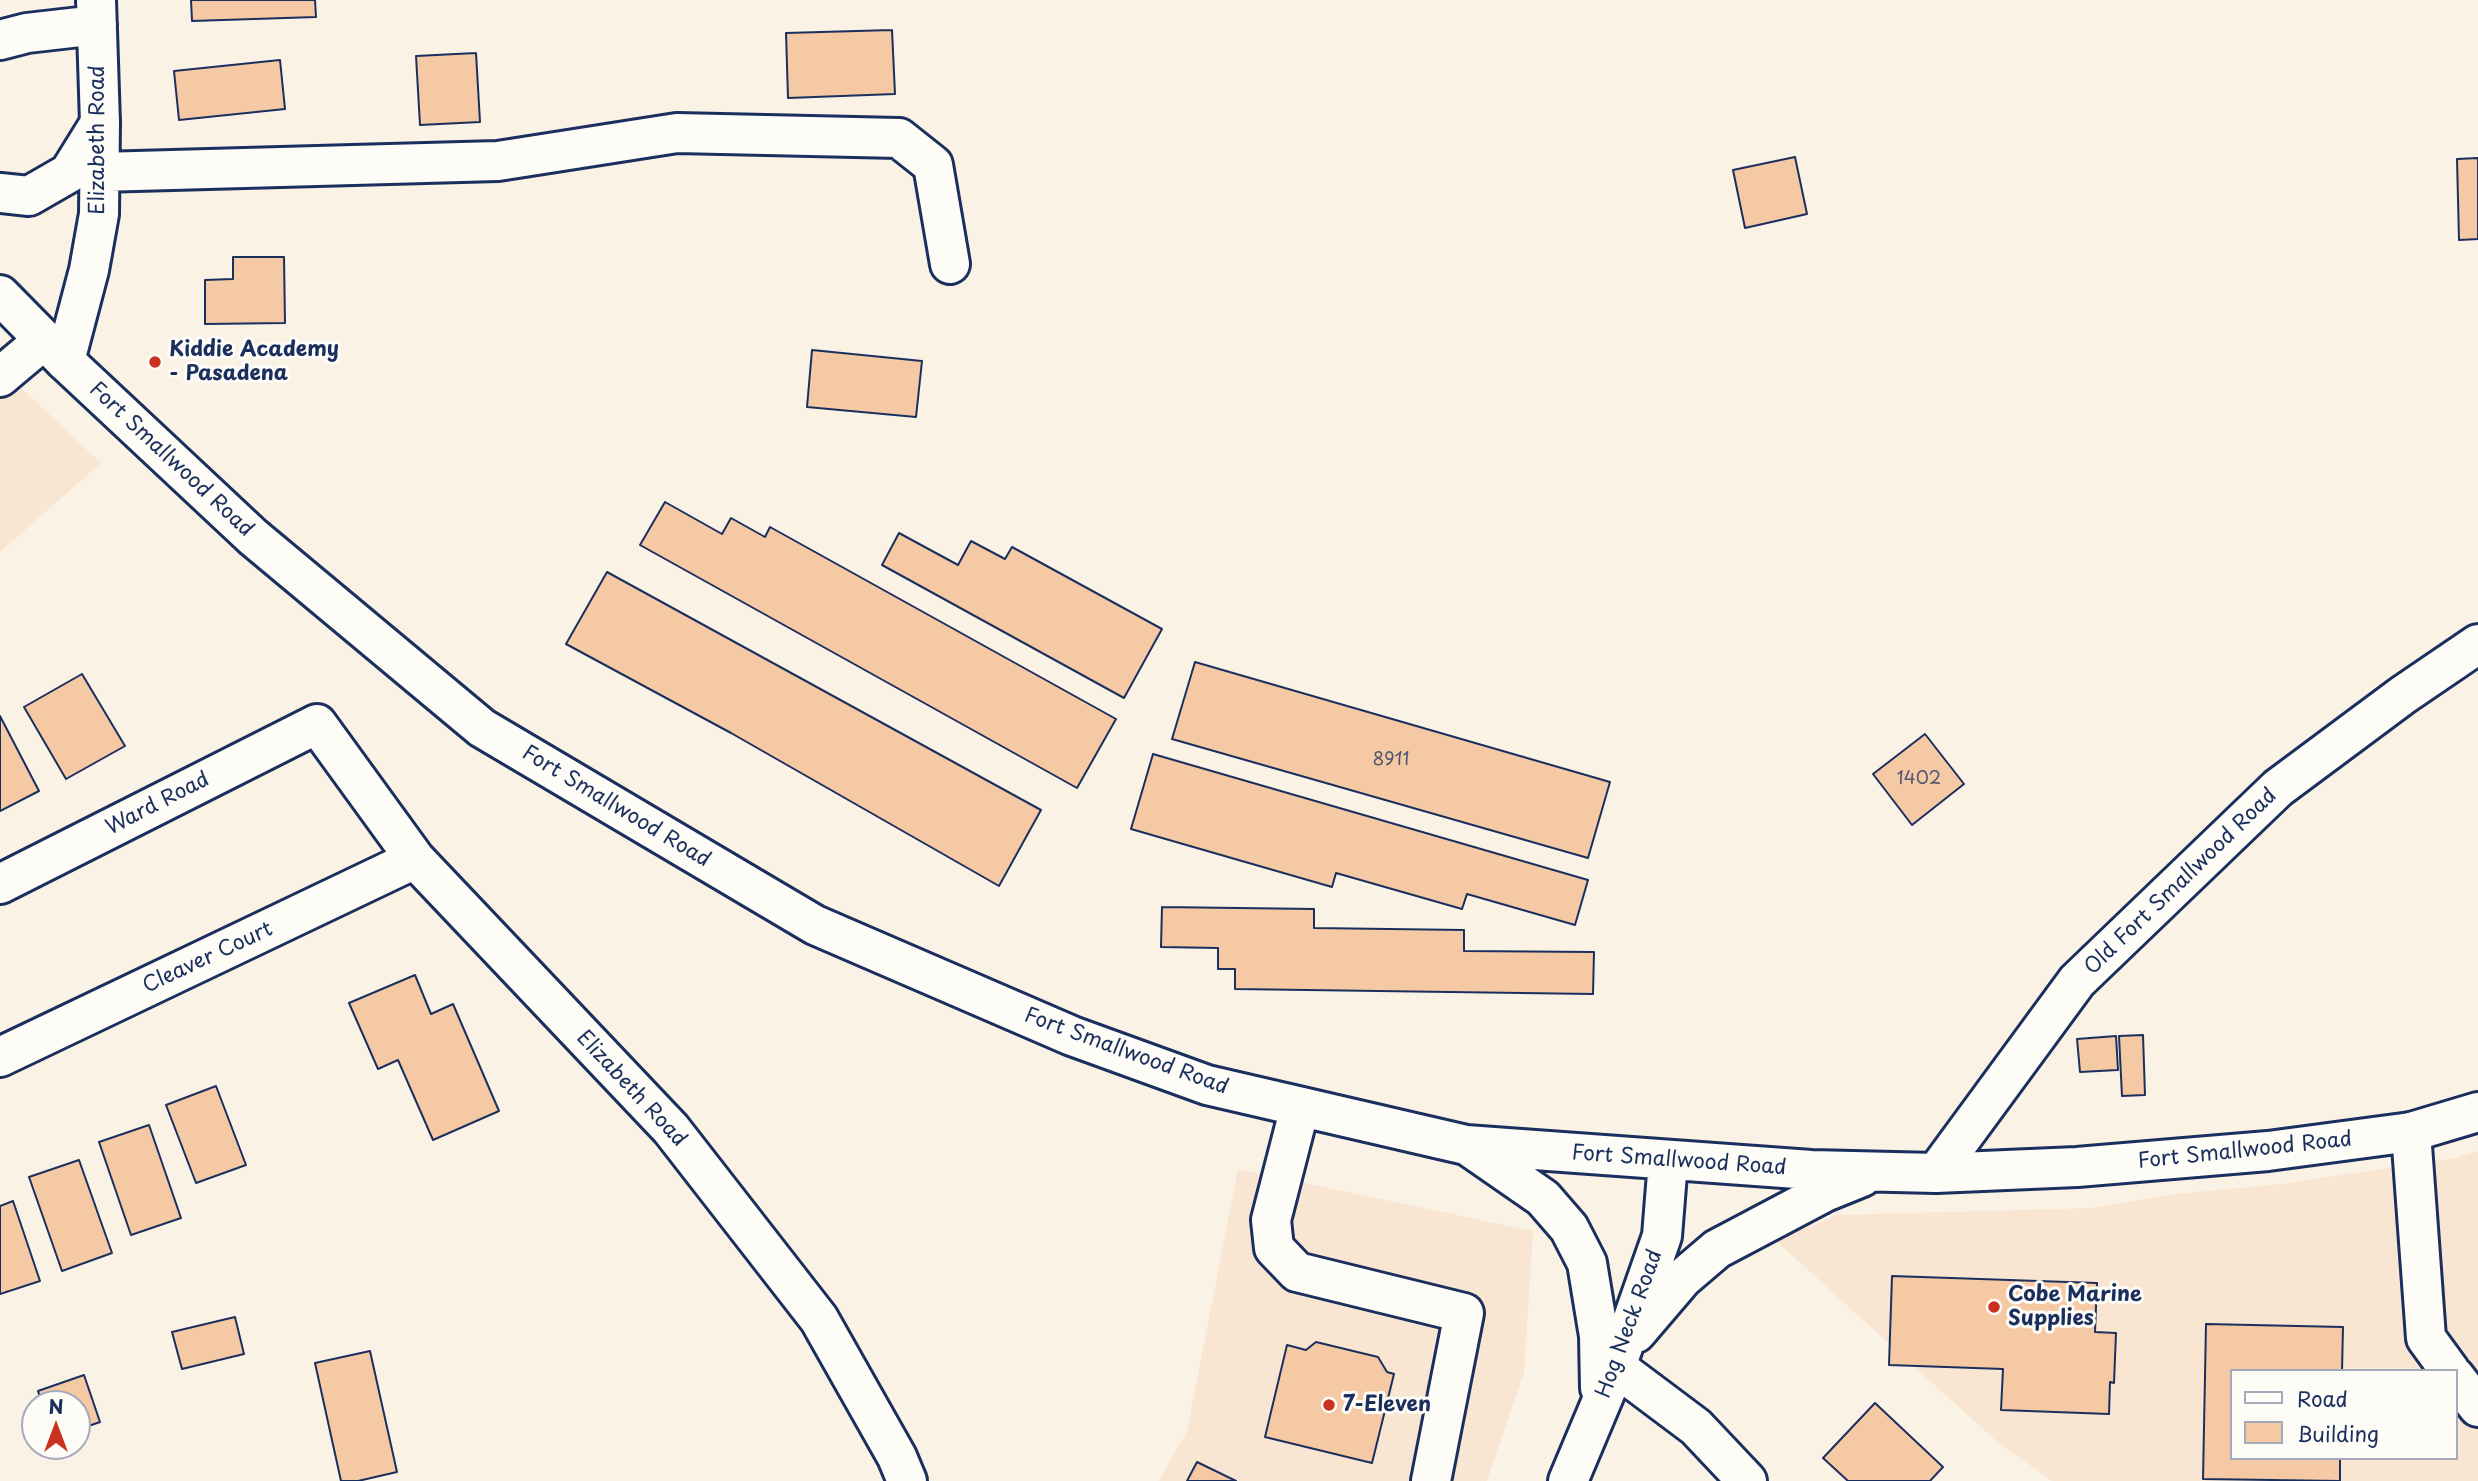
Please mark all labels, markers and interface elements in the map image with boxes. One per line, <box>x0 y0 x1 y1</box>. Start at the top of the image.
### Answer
street label: Elizabeth Road <box>85 65 111 215</box>
place label: Kiddie Academy - Pasadena <box>169 337 339 387</box>
marker: Kiddie Academy - Pasadena <box>147 354 163 370</box>
street label: Fort Smallwood Road <box>84 377 258 543</box>
street label: Fort Smallwood Road <box>517 741 715 873</box>
house number: 8911 <box>1372 749 1410 771</box>
street label: Ward Road <box>102 767 214 841</box>
house number: 1402 <box>1897 768 1941 790</box>
street label: Old Fort Smallwood Road <box>2080 784 2282 980</box>
street label: Cleaver Court <box>139 917 277 999</box>
street label: Fort Smallwood Road <box>1021 1003 1231 1101</box>
street label: Elizabeth Road <box>571 1026 691 1152</box>
street label: Fort Smallwood Road <box>2137 1127 2353 1175</box>
street label: Fort Smallwood Road <box>1571 1141 1787 1181</box>
street label: Hog Neck Road <box>1592 1246 1668 1402</box>
place label: Cobe Marine Supplies <box>2008 1282 2142 1332</box>
marker: Cobe Marine Supplies <box>1986 1299 2002 1315</box>
legend <box>2230 1369 2457 1460</box>
text: Road <box>2297 1382 2348 1414</box>
north arrow <box>21 1390 91 1460</box>
text: N <box>48 1392 64 1420</box>
place label: 7-Eleven <box>1343 1392 1431 1418</box>
marker: 7-Eleven <box>1321 1397 1337 1413</box>
text: Building <box>2297 1417 2379 1449</box>

